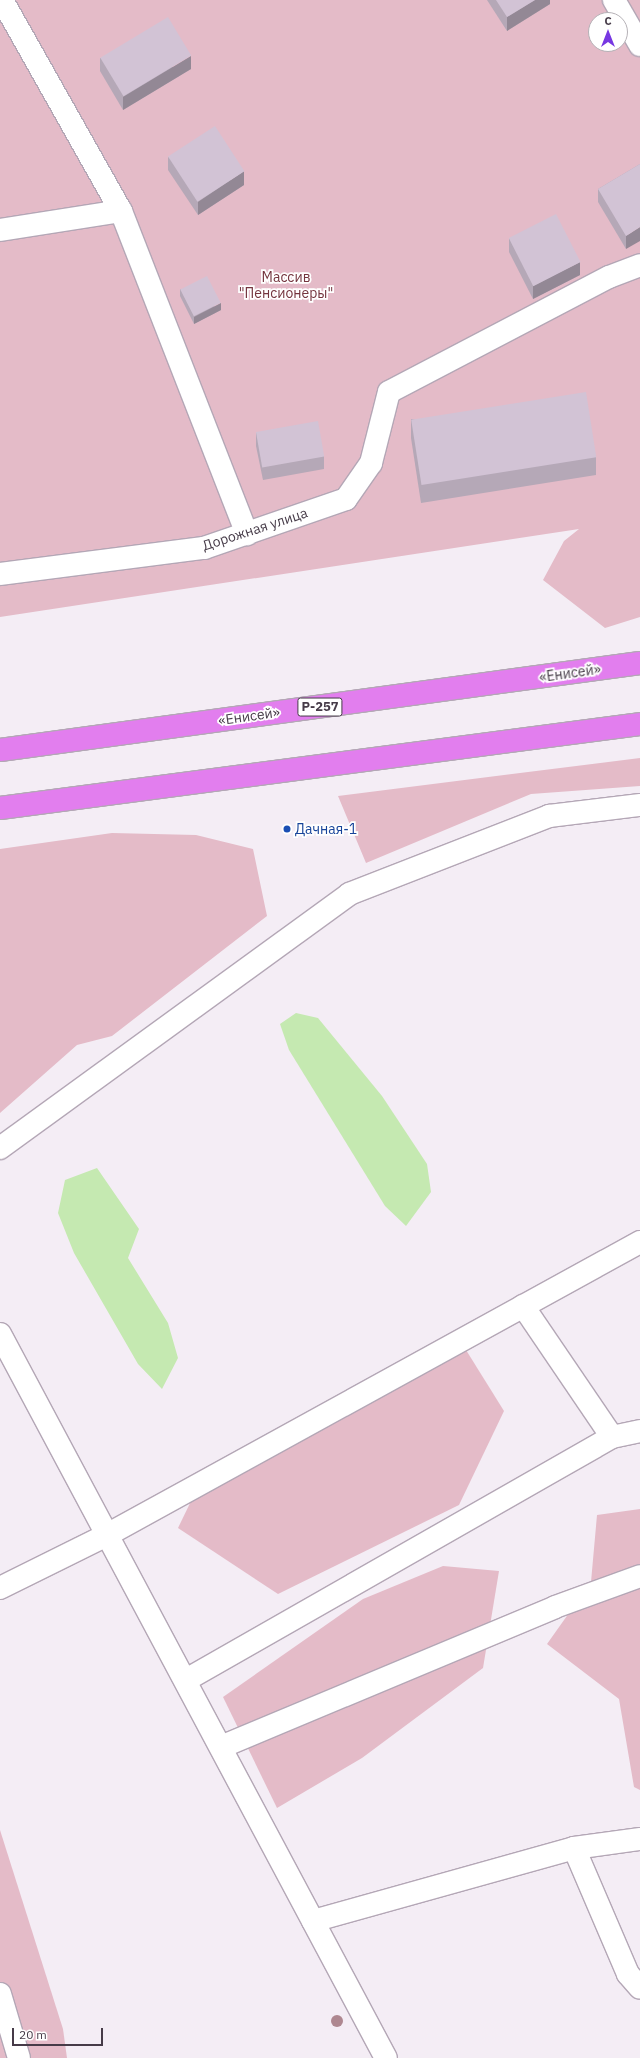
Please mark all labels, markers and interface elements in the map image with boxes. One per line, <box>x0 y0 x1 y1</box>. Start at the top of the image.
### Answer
north arrow <box>588 12 628 52</box>
text: С <box>604 14 612 28</box>
park label: Массив "Пенсионеры" <box>239 269 333 302</box>
street label: Дорожная улица <box>200 504 310 554</box>
street label: «Енисей» <box>538 660 602 686</box>
road number: Р-257 <box>297 696 343 718</box>
street label: «Енисей» <box>217 703 281 729</box>
place label: Дачная-1 <box>295 821 357 837</box>
marker: Дачная-1 <box>282 824 292 834</box>
scale bar <box>14 2020 105 2046</box>
text: 20 m <box>19 2027 47 2042</box>

